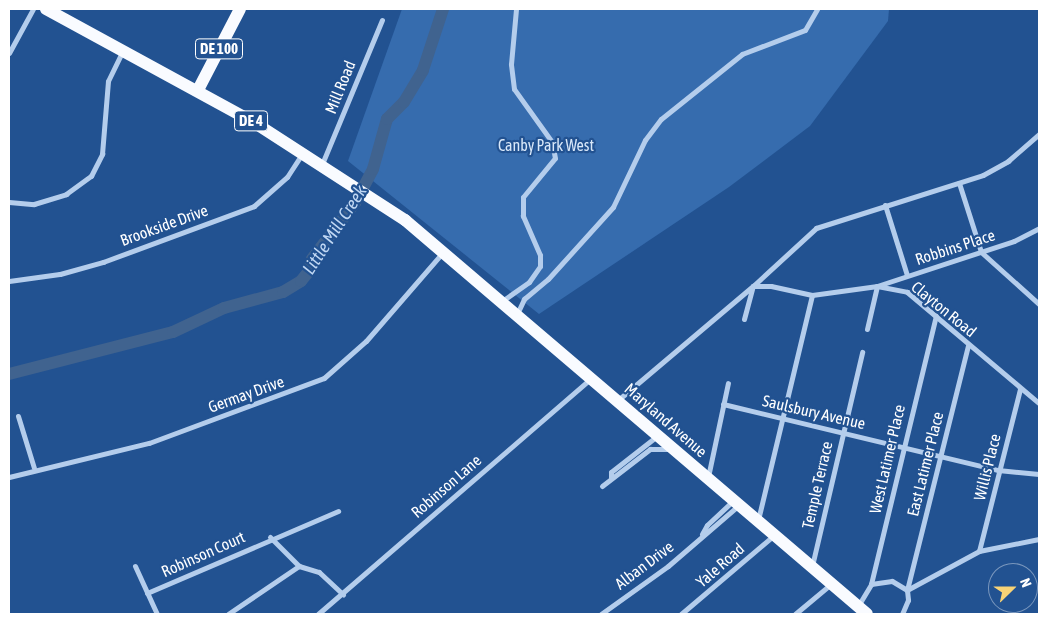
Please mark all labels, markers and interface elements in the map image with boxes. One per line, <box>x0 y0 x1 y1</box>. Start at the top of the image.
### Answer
road number: DE 100 <box>194 36 244 62</box>
street label: Mill Road <box>321 58 359 116</box>
road number: DE 4 <box>234 108 268 134</box>
park label: Canby Park West <box>498 135 594 155</box>
water label: Little Mill Creek <box>298 182 372 278</box>
street label: Brookside Drive <box>118 200 210 250</box>
street label: Robbins Place <box>913 225 997 269</box>
street label: Clayton Road <box>908 277 980 341</box>
street label: Germay Drive <box>205 371 287 417</box>
street label: Maryland Avenue <box>621 379 711 461</box>
street label: Saulsbury Avenue <box>761 391 867 433</box>
street label: West Latimer Place <box>865 403 909 515</box>
street label: East Latimer Place <box>903 410 947 518</box>
street label: Willis Place <box>969 432 1005 502</box>
street label: Temple Terrace <box>798 439 836 531</box>
street label: Robinson Lane <box>407 450 485 522</box>
street label: Robinson Court <box>158 527 248 581</box>
street label: Alban Drive <box>611 537 677 593</box>
street label: Yale Road <box>692 539 748 591</box>
north arrow <box>988 563 1038 613</box>
text: N <box>1017 576 1035 590</box>

